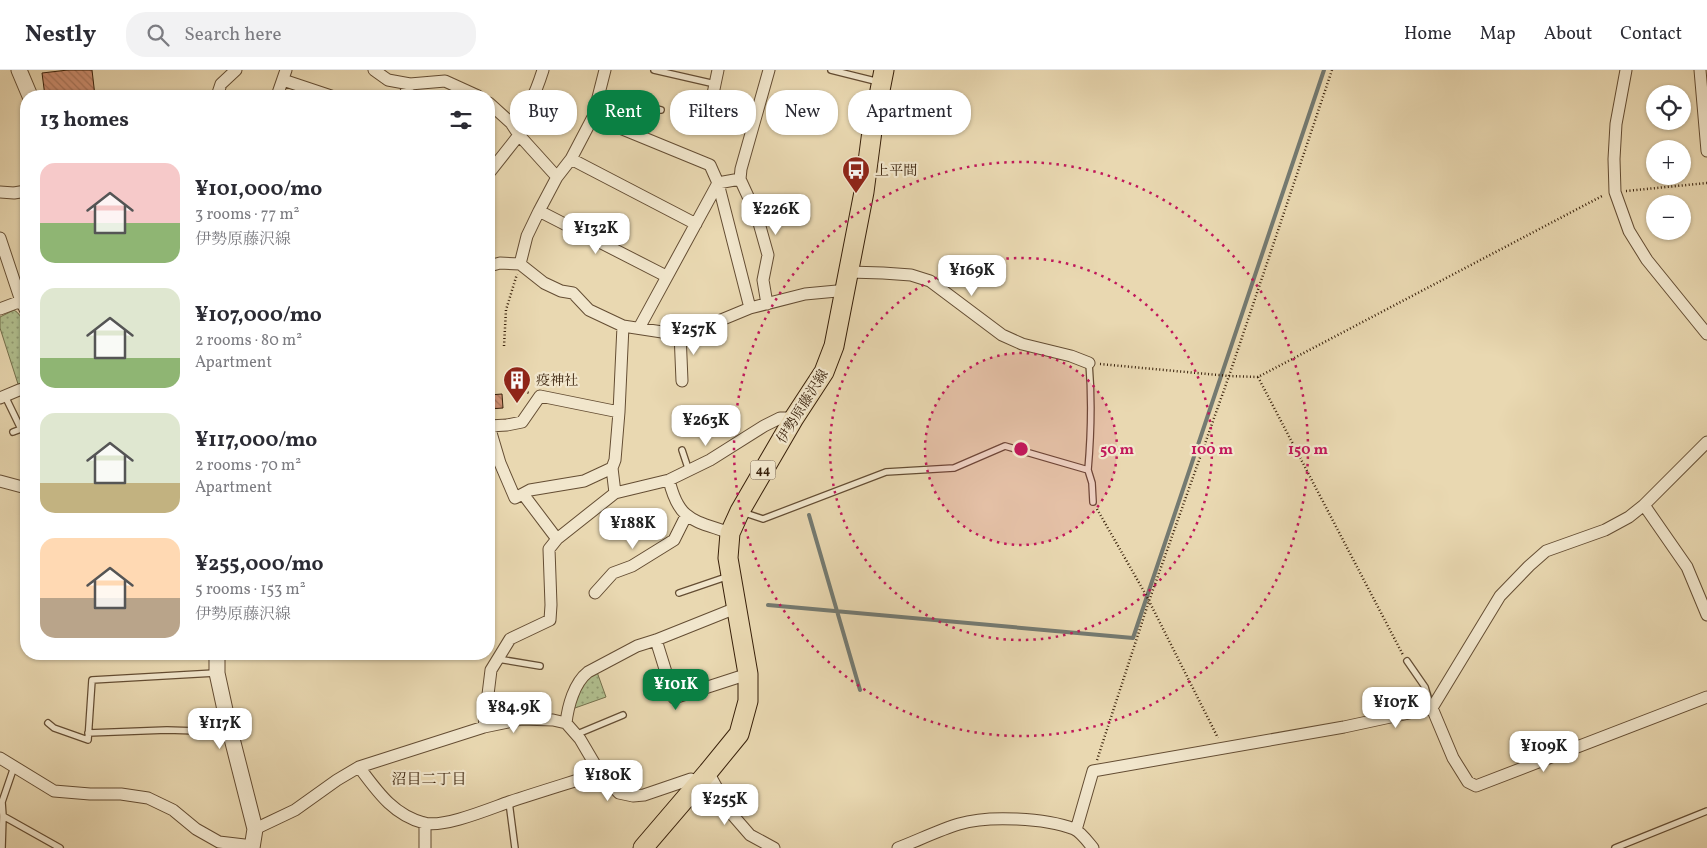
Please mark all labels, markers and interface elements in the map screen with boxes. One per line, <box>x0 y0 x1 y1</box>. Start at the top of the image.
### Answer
search box <box>126 12 476 57</box>
text: Nestly <box>25 18 96 52</box>
icon: search <box>144 21 172 49</box>
text: Search here <box>184 22 282 48</box>
text: Home <box>1404 22 1452 47</box>
text: Map <box>1480 22 1516 47</box>
text: About <box>1544 22 1592 47</box>
text: Contact <box>1620 22 1682 47</box>
map controls <box>1646 85 1691 240</box>
button: locate <box>1646 85 1691 130</box>
chip: Buy <box>510 90 577 135</box>
chip: Rent <box>587 90 660 135</box>
chip: Filters <box>670 90 756 135</box>
chip: New <box>766 90 838 135</box>
chip: Apartment <box>848 90 971 135</box>
text: 13 homes <box>40 106 129 135</box>
icon: filters <box>447 106 475 134</box>
button: + <box>1646 140 1691 185</box>
bus stop icon: 上平間 <box>841 155 871 194</box>
place label: 上平間 <box>875 162 917 181</box>
text: ¥101,000/mo <box>195 175 322 204</box>
icon: home <box>80 183 140 243</box>
pin: ¥226K <box>741 194 811 236</box>
button: − <box>1646 195 1691 240</box>
text: ¥226K <box>752 199 800 221</box>
text: 3 rooms · 77 m² <box>195 204 299 226</box>
pin: ¥132K <box>561 212 631 255</box>
text: ¥132K <box>574 218 618 240</box>
text: 伊勢原藤沢線 <box>195 229 291 251</box>
pin: ¥169K <box>937 254 1007 297</box>
text: ¥169K <box>949 260 995 282</box>
text: ¥107,000/mo <box>195 301 322 330</box>
icon: home <box>80 308 140 368</box>
pin: ¥257K <box>659 314 729 356</box>
text: ¥257K <box>671 319 717 341</box>
text: 2 rooms · 80 m² <box>195 330 302 352</box>
text: Apartment <box>195 352 272 374</box>
building icon: 疫神社 <box>502 365 532 404</box>
street label: 伊勢原藤沢線 <box>773 366 834 447</box>
place label: 疫神社 <box>536 372 578 391</box>
pin: ¥263K <box>671 404 741 447</box>
text: ¥263K <box>683 410 729 432</box>
text: ¥117,000/mo <box>195 426 317 455</box>
icon: home <box>80 433 140 493</box>
centre of rings <box>1012 440 1030 458</box>
text: 50 m <box>1100 440 1134 461</box>
text: 100 m <box>1191 440 1234 461</box>
text: 150 m <box>1288 440 1328 461</box>
text: 2 rooms · 70 m² <box>195 455 301 477</box>
road number: 44 <box>750 460 776 480</box>
text: Apartment <box>195 477 272 499</box>
pin: ¥188K <box>598 508 668 550</box>
text: ¥188K <box>610 513 656 535</box>
text: ¥255,000/mo <box>195 550 323 579</box>
icon: home <box>80 558 140 618</box>
text: 5 rooms · 153 m² <box>195 579 306 601</box>
text: 伊勢原藤沢線 <box>195 604 291 626</box>
pin: ¥101K <box>641 668 711 711</box>
text: ¥101K <box>654 674 698 696</box>
pin: ¥107K <box>1361 686 1431 729</box>
pin: ¥84.9K <box>473 692 555 734</box>
text: ¥107K <box>1373 692 1419 714</box>
text: ¥84.9K <box>487 697 541 719</box>
pin: ¥117K <box>185 708 255 750</box>
text: ¥117K <box>199 713 241 735</box>
pin: ¥109K <box>1509 730 1579 773</box>
text: ¥109K <box>1521 736 1567 758</box>
pin: ¥180K <box>573 760 643 802</box>
text: ¥180K <box>585 765 631 787</box>
district label: 沼目二丁目 <box>391 770 467 791</box>
pin: ¥255K <box>690 784 760 826</box>
text: ¥255K <box>702 789 748 811</box>

